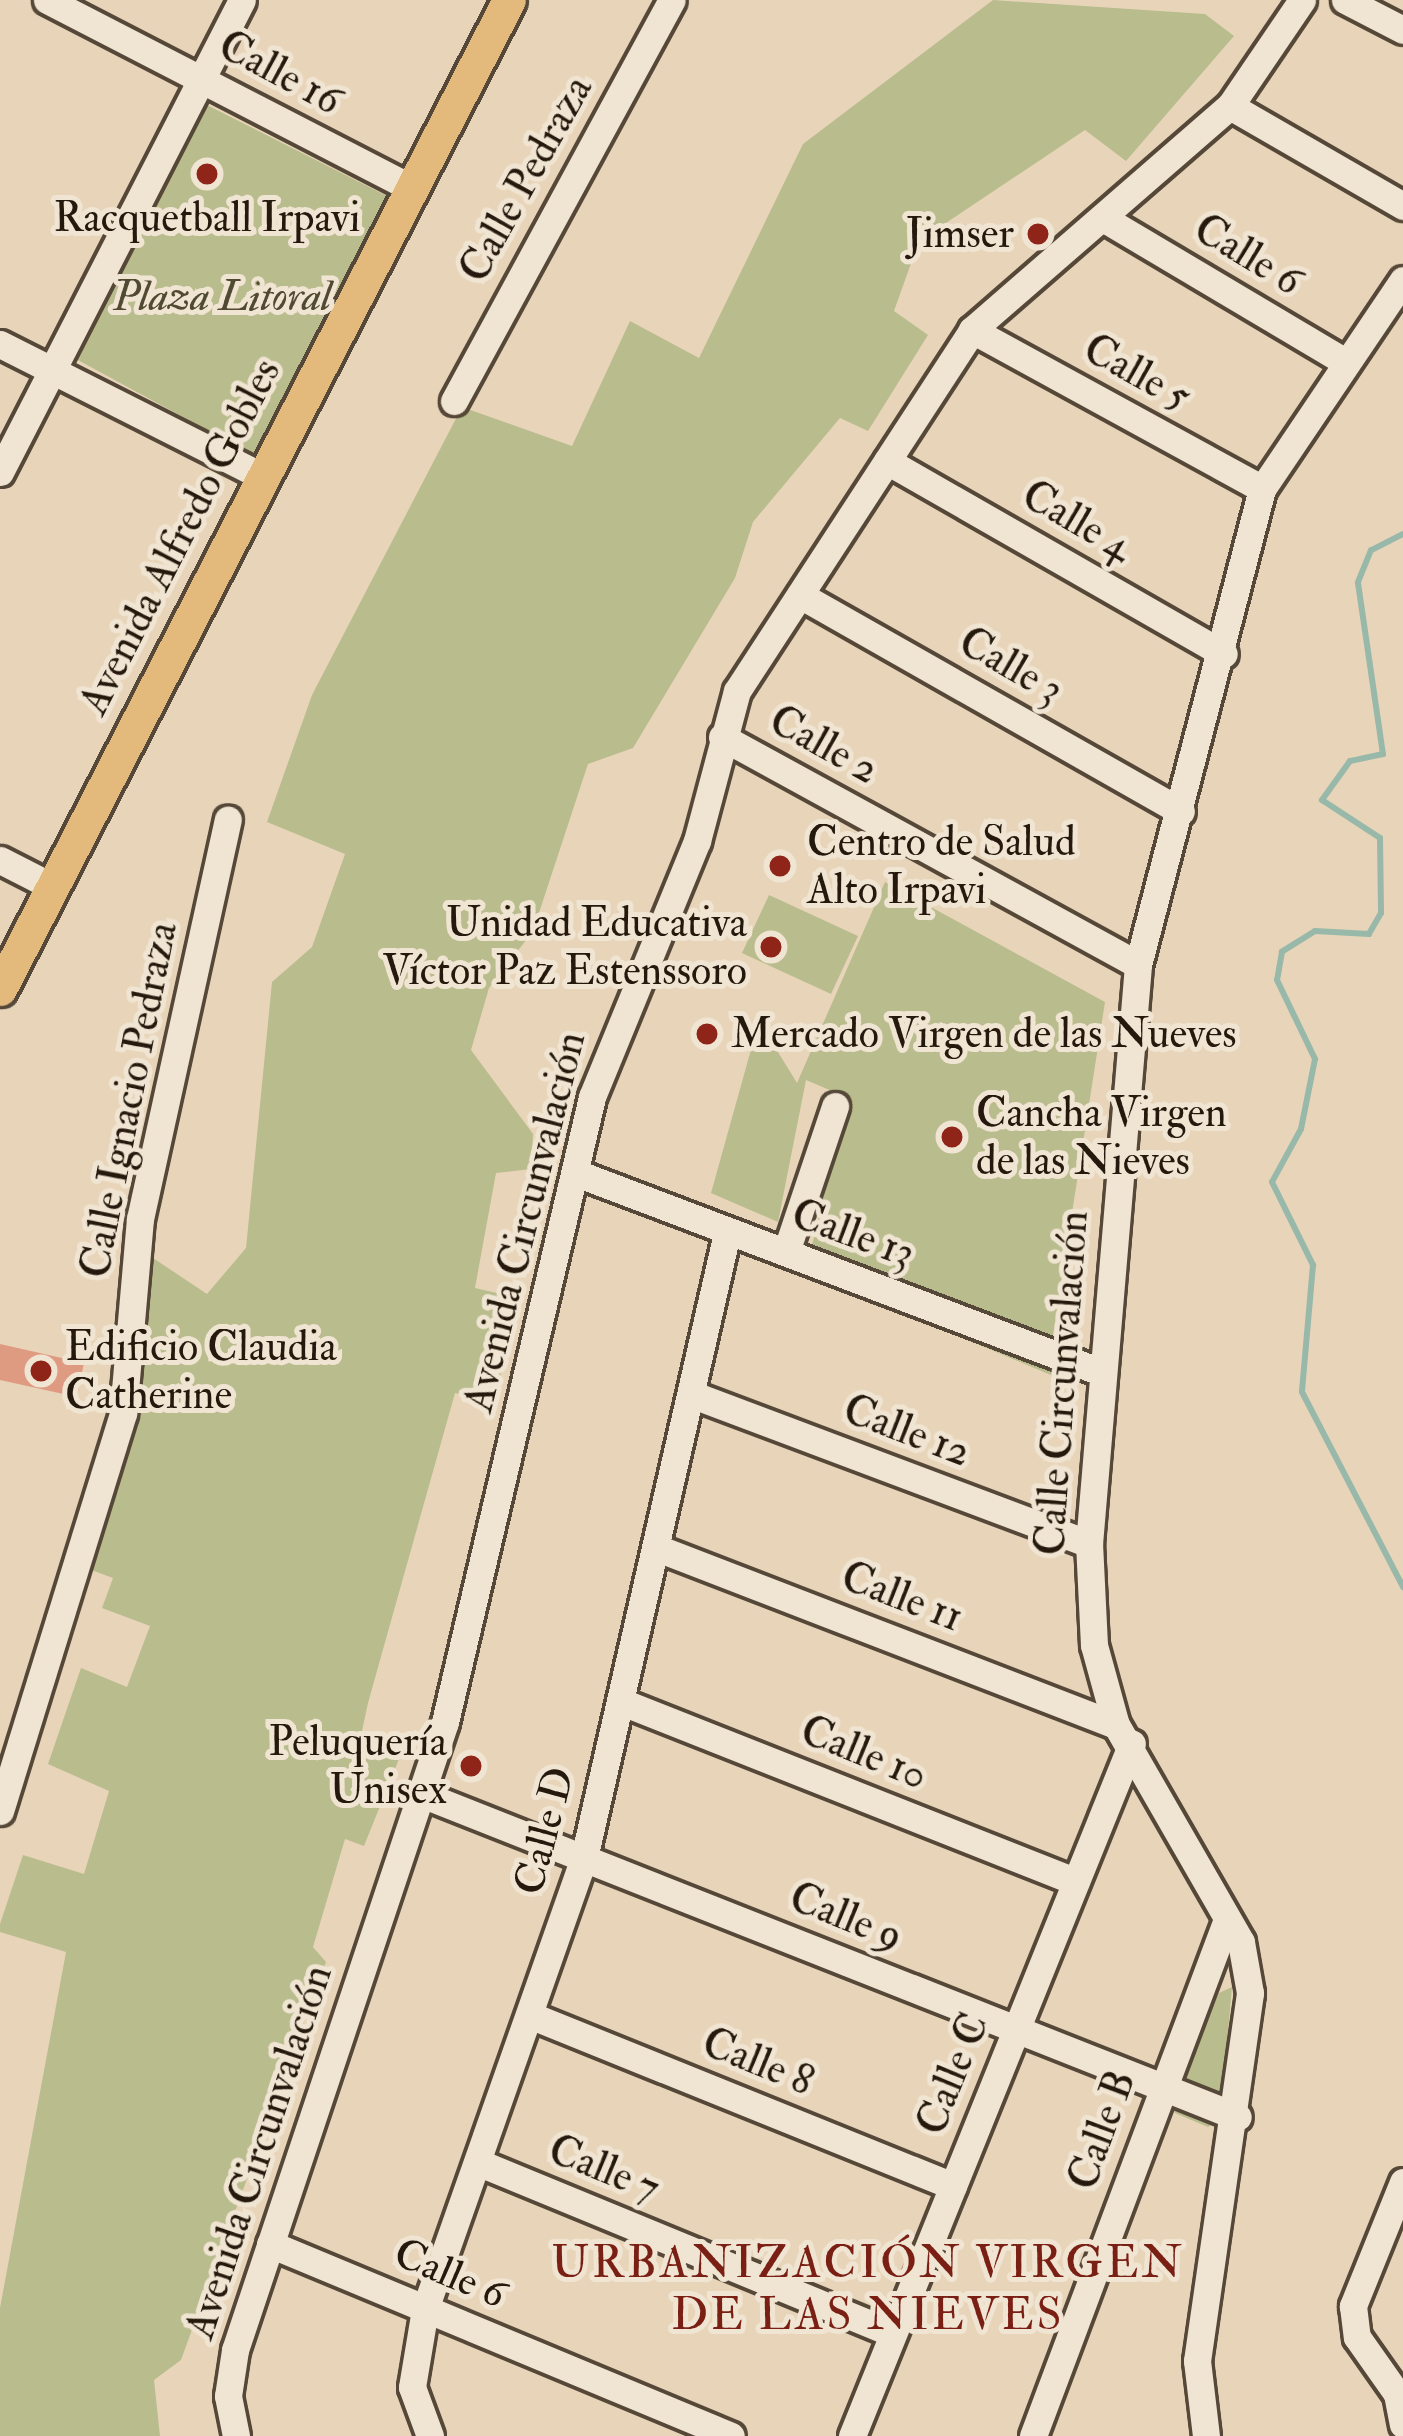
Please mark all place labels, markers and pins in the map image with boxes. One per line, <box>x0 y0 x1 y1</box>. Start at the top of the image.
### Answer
marker: Racquetball Irpavi <box>194 161 220 187</box>
place label: Racquetball Irpavi <box>54 193 360 243</box>
place label: Jimser <box>906 209 1014 259</box>
marker: Jimser <box>1025 221 1051 247</box>
place label: Centro de Salud Alto Irpavi <box>807 817 1076 916</box>
marker: Centro de Salud Alto Irpavi <box>764 850 796 882</box>
place label: Unidad Educativa Víctor Paz Estenssoro <box>382 898 747 996</box>
marker: Unidad Educativa Víctor Paz Estenssoro <box>758 934 784 960</box>
place label: Mercado Virgen de las Nueves <box>731 1009 1237 1059</box>
marker: Mercado Virgen de las Nueves <box>694 1021 720 1047</box>
place label: Cancha Virgen de las Nieves <box>976 1088 1227 1186</box>
marker: Cancha Virgen de las Nieves <box>939 1124 965 1150</box>
place label: Edificio Claudia Catherine <box>65 1322 337 1420</box>
marker: Edificio Claudia Catherine <box>28 1358 54 1384</box>
place label: Peluquería Unisex <box>268 1717 447 1816</box>
marker: Peluquería Unisex <box>458 1753 484 1779</box>

